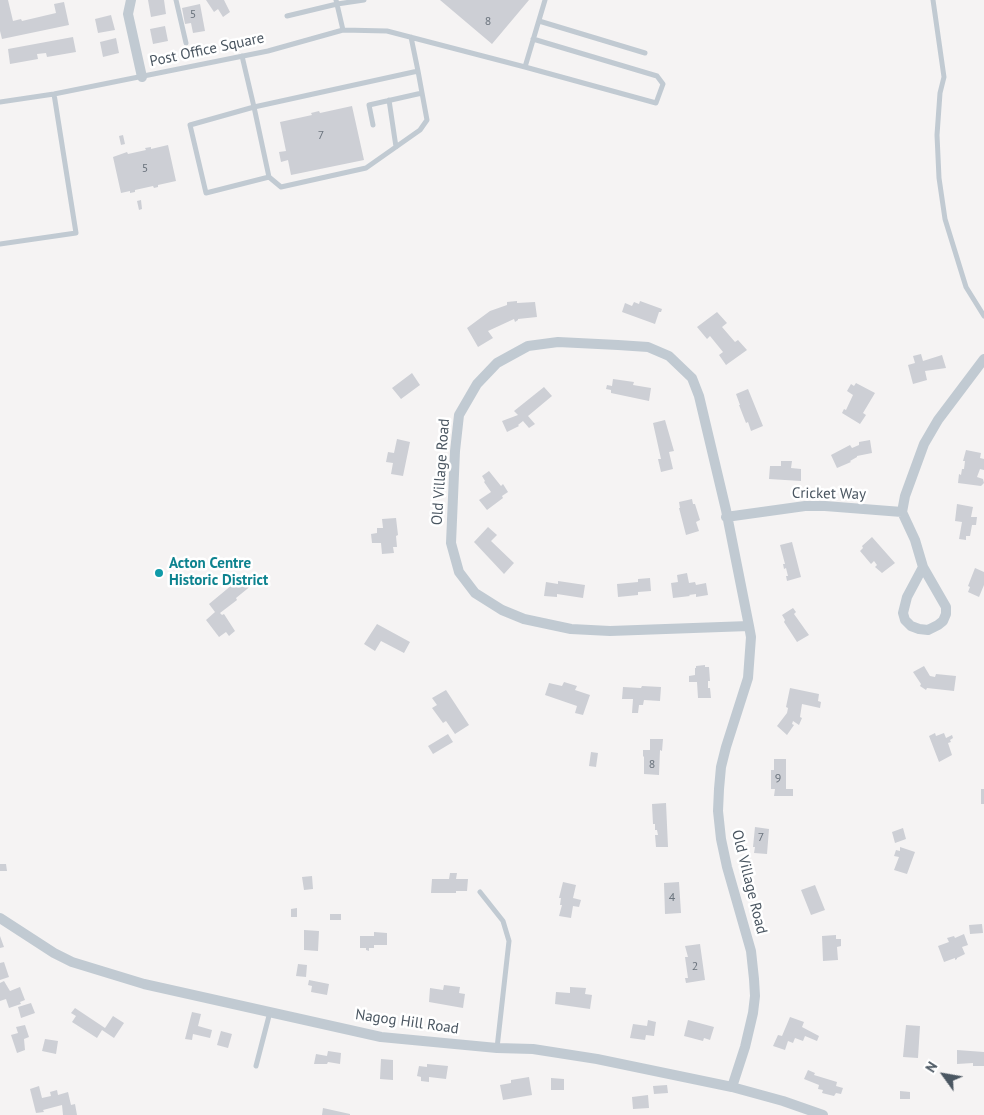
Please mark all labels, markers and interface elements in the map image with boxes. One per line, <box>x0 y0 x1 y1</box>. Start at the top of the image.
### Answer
house number: 5 <box>190 8 196 22</box>
house number: 8 <box>485 15 491 29</box>
street label: Post Office Square <box>148 29 266 71</box>
house number: 7 <box>318 129 324 143</box>
house number: 5 <box>142 162 148 176</box>
street label: Old Village Road <box>428 418 454 526</box>
street label: Cricket Way <box>792 484 866 504</box>
place label: Acton Centre Historic District <box>169 555 268 590</box>
marker: Acton Centre Historic District <box>153 567 165 579</box>
house number: 8 <box>649 758 655 772</box>
house number: 9 <box>775 772 781 786</box>
street label: Old Village Road <box>727 828 771 936</box>
house number: 7 <box>758 831 764 845</box>
house number: 4 <box>669 891 675 905</box>
house number: 2 <box>692 960 698 974</box>
street label: Nagog Hill Road <box>354 1006 460 1038</box>
north arrow <box>919 1050 969 1100</box>
text: N <box>921 1058 941 1076</box>

